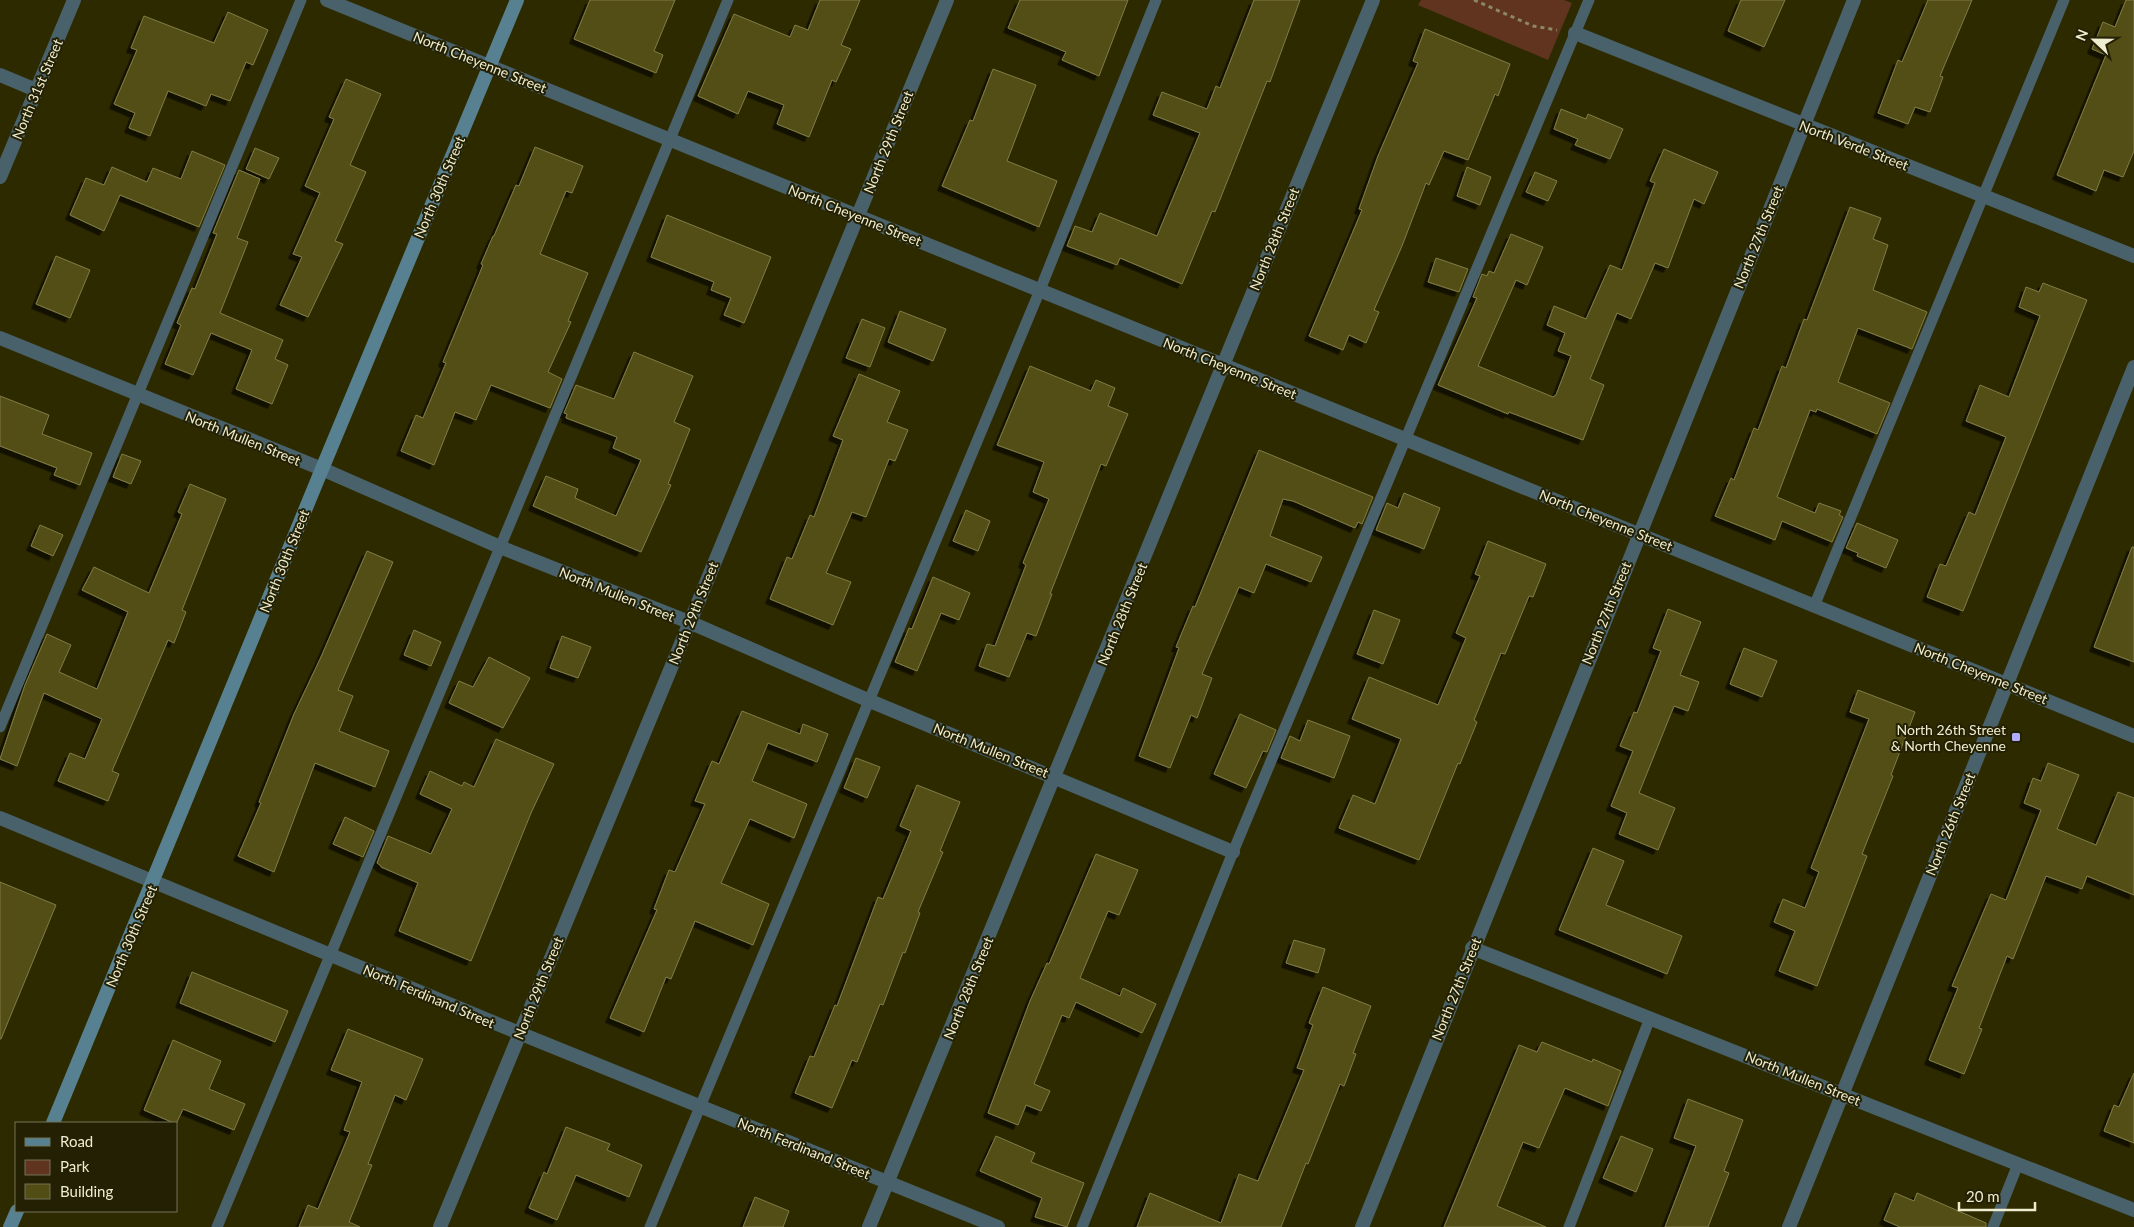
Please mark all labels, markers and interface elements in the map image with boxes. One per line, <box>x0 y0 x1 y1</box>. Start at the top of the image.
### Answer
north arrow <box>2069 15 2119 65</box>
street label: North Cheyenne Street <box>411 27 549 97</box>
text: N <box>2072 27 2091 43</box>
street label: North 31st Street <box>8 36 66 142</box>
street label: North 29th Street <box>860 88 916 196</box>
street label: North Verde Street <box>1797 116 1911 174</box>
street label: North 30th Street <box>410 133 468 241</box>
street label: North Cheyenne Street <box>786 180 924 250</box>
street label: North 27th Street <box>1730 183 1786 291</box>
street label: North 28th Street <box>1246 185 1302 293</box>
street label: North Cheyenne Street <box>1161 333 1299 403</box>
street label: North Mullen Street <box>183 407 303 469</box>
street label: North Cheyenne Street <box>1537 485 1675 555</box>
street label: North 30th Street <box>256 507 312 615</box>
street label: North 29th Street <box>665 559 721 667</box>
street label: North 27th Street <box>1578 559 1634 667</box>
street label: North 28th Street <box>1094 560 1150 668</box>
street label: North Mullen Street <box>557 563 677 625</box>
street label: North Cheyenne Street <box>1912 638 2050 708</box>
street label: North Mullen Street <box>931 719 1051 781</box>
place label: North 26th Street & North Cheyenne <box>1891 721 2006 754</box>
marker: North 26th Street & North Cheyenne <box>2010 731 2022 743</box>
street label: North 26th Street <box>1922 770 1978 878</box>
street label: North 30th Street <box>102 882 160 990</box>
street label: North 29th Street <box>510 934 566 1042</box>
street label: North 28th Street <box>940 934 996 1042</box>
street label: North 27th Street <box>1428 935 1484 1043</box>
street label: North Ferdinand Street <box>361 961 497 1031</box>
street label: North Mullen Street <box>1743 1047 1863 1109</box>
street label: North Ferdinand Street <box>735 1114 873 1182</box>
legend <box>15 1122 178 1212</box>
text: Road <box>60 1132 93 1150</box>
text: Park <box>60 1157 90 1175</box>
scale bar <box>1959 1180 2035 1212</box>
text: Building <box>60 1182 113 1200</box>
text: 20 m <box>1966 1187 2000 1205</box>

